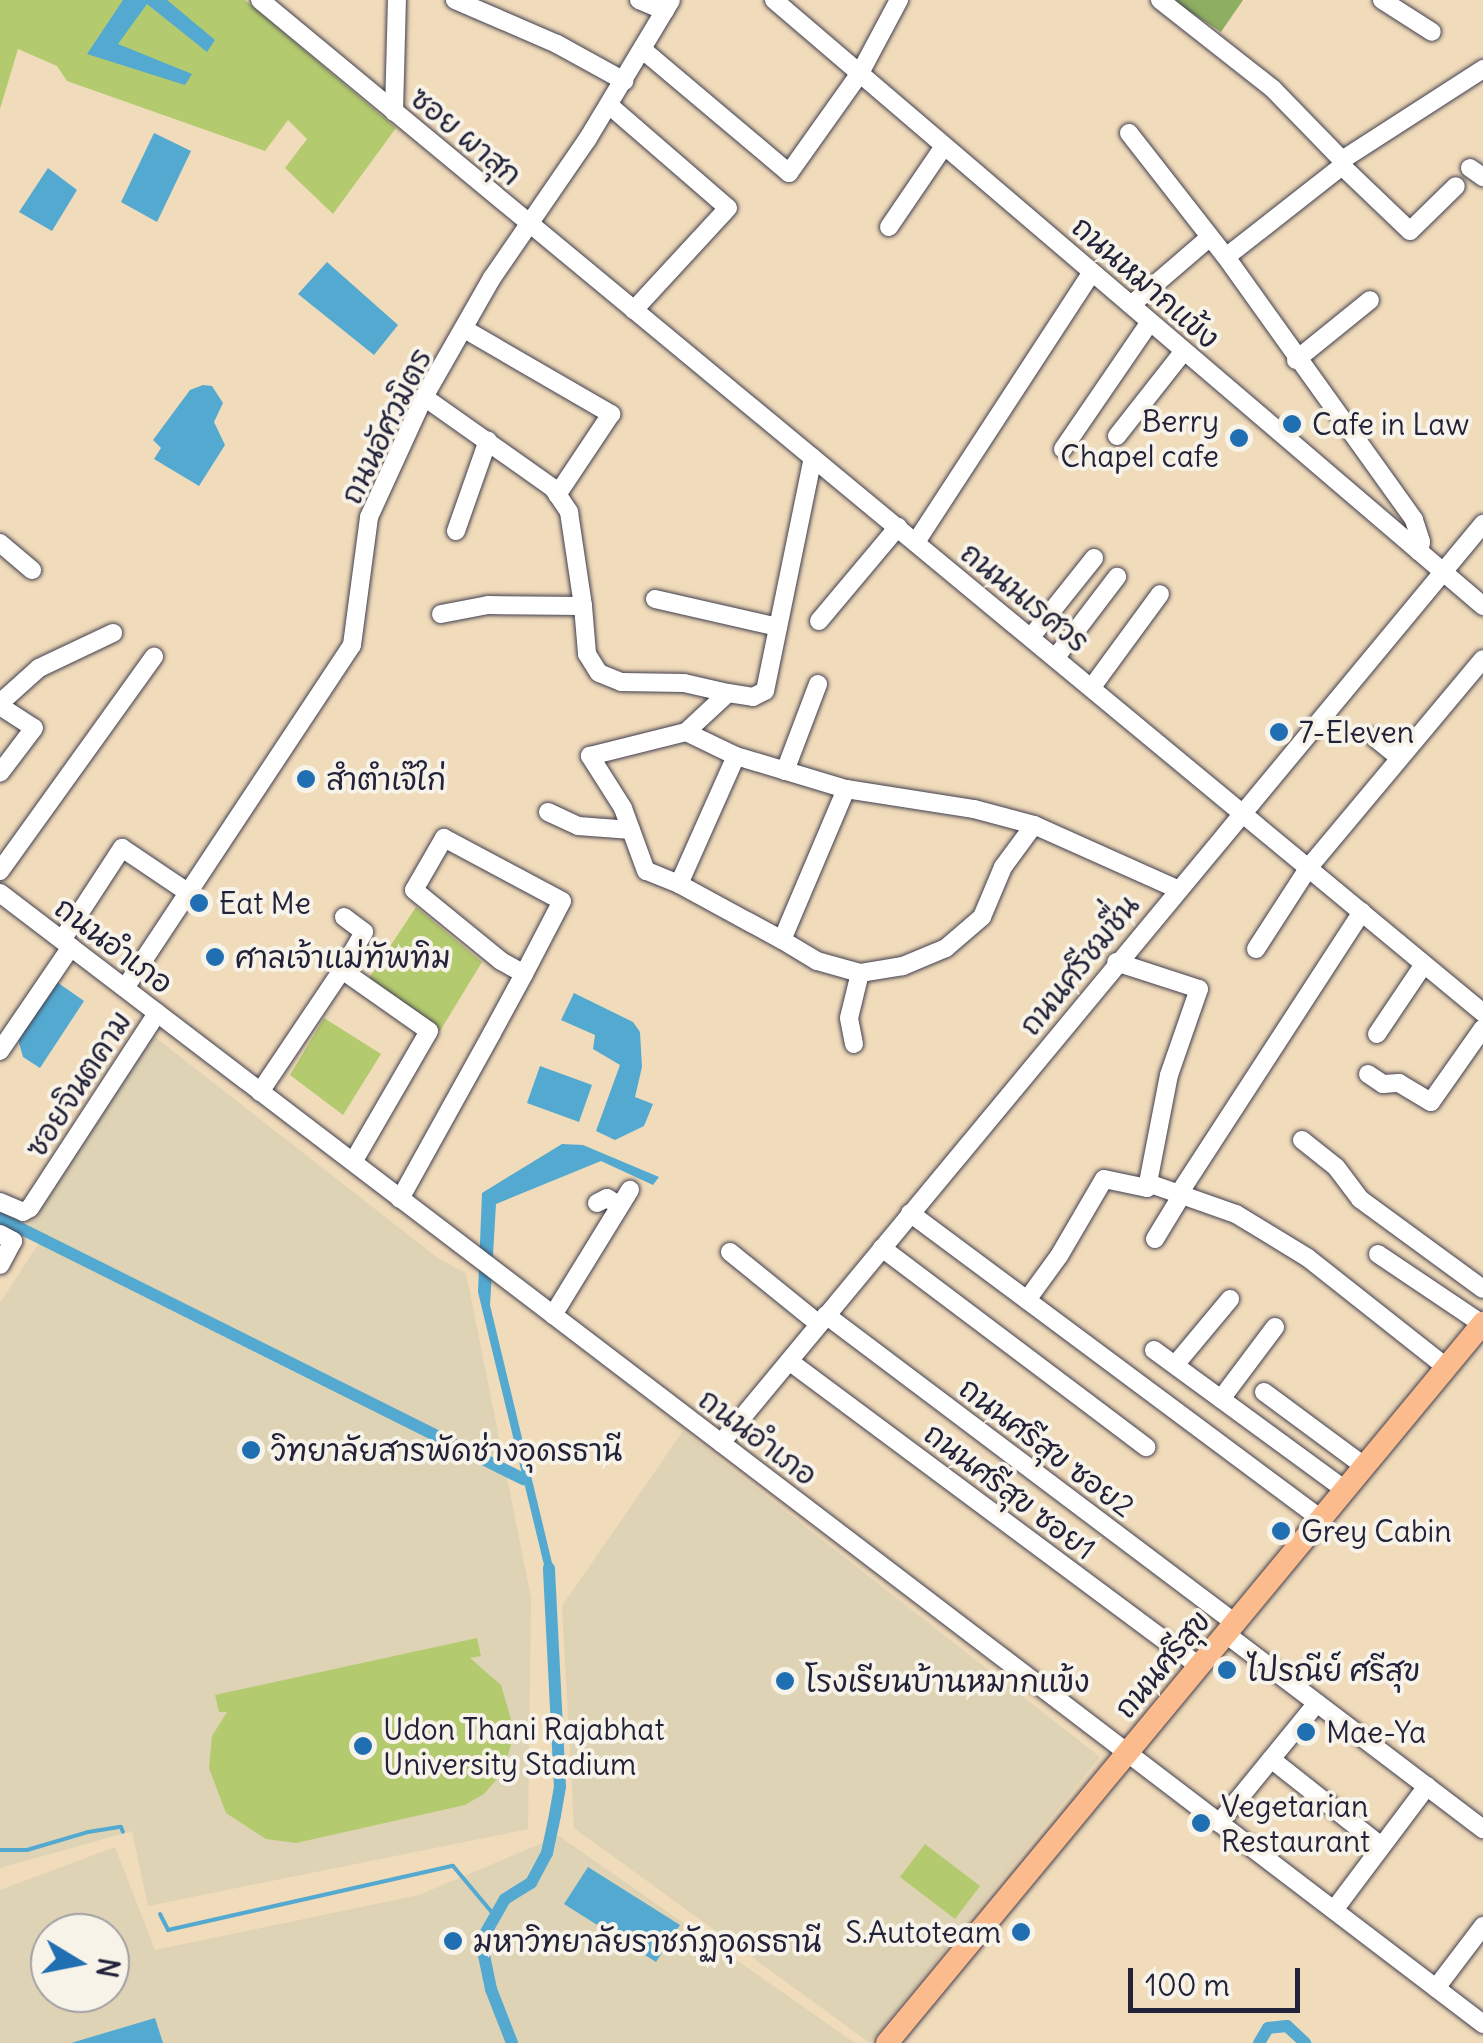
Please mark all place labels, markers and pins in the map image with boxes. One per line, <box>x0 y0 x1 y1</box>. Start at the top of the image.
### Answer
place label: Berry Chapel cafe <box>1060 403 1219 474</box>
place label: Cafe in Law <box>1312 406 1469 442</box>
marker: Cafe in Law <box>1281 413 1303 435</box>
marker: Berry Chapel cafe <box>1228 427 1250 449</box>
place label: 7-Eleven <box>1299 714 1414 750</box>
marker: 7-Eleven <box>1268 721 1290 743</box>
place label: สำตำเจ๊ใก่ <box>326 761 446 797</box>
marker: สำตำเจ๊ใก่ <box>295 768 317 790</box>
place label: Eat Me <box>219 885 311 921</box>
marker: Eat Me <box>188 892 210 914</box>
place label: ศาลเจ้าแม่ทัพทิม <box>235 939 451 975</box>
marker: ศาลเจ้าแม่ทัพทิม <box>204 946 226 968</box>
place label: วิทยาลัยสารพัดช่างอุดรธานี <box>271 1432 622 1468</box>
marker: วิทยาลัยสารพัดช่างอุดรธานี <box>240 1439 262 1461</box>
place label: Grey Cabin <box>1301 1513 1452 1549</box>
marker: Grey Cabin <box>1270 1520 1292 1542</box>
place label: ไปรณีย์ ศรีสุข <box>1247 1652 1421 1688</box>
marker: ไปรณีย์ ศรีสุข <box>1216 1659 1238 1681</box>
place label: โรงเรียนบ้านหมากแข้ง <box>805 1663 1089 1699</box>
marker: โรงเรียนบ้านหมากแข้ง <box>774 1670 796 1692</box>
place label: Udon Thani Rajabhat University Stadium <box>383 1711 665 1782</box>
place label: Mae-Ya <box>1326 1714 1426 1750</box>
marker: Mae-Ya <box>1295 1721 1317 1743</box>
marker: Udon Thani Rajabhat University Stadium <box>352 1735 374 1757</box>
place label: Vegetarian Restaurant <box>1221 1788 1370 1858</box>
marker: Vegetarian Restaurant <box>1190 1812 1212 1834</box>
place label: S.Autoteam <box>845 1914 1001 1950</box>
marker: S.Autoteam <box>1010 1921 1032 1943</box>
place label: มหาวิทยาลัยราชภัฏอุดรธานี <box>473 1923 821 1959</box>
marker: มหาวิทยาลัยราชภัฏอุดรธานี <box>442 1930 464 1952</box>

